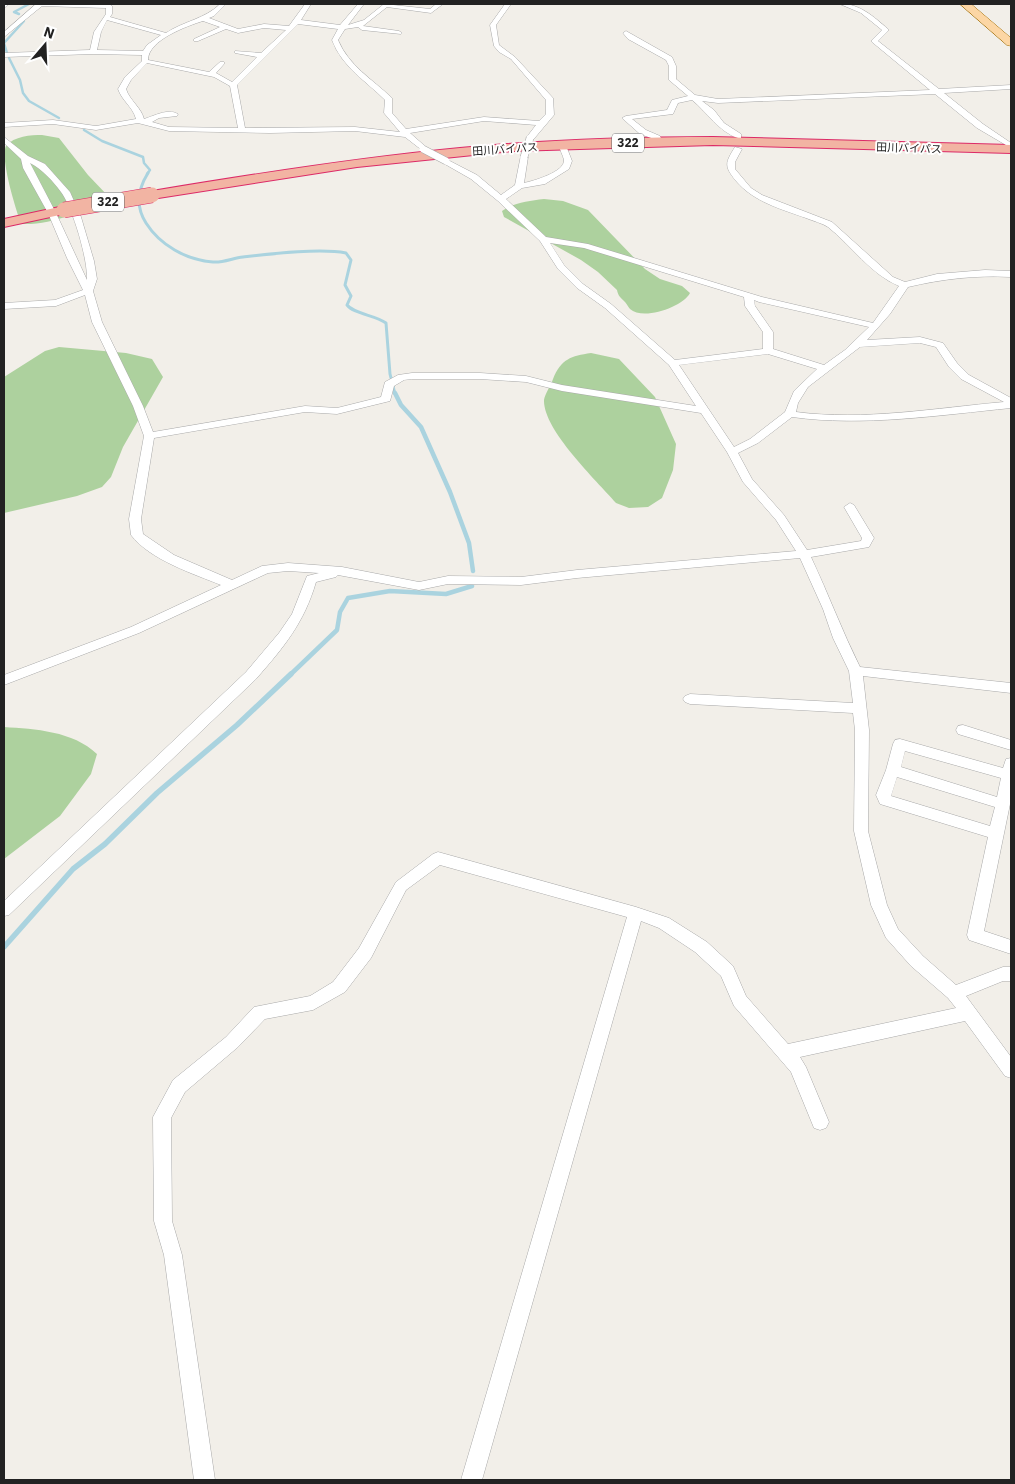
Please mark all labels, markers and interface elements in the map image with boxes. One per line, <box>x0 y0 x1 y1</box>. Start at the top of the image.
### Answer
north arrow <box>20 20 70 70</box>
text: N <box>42 23 57 43</box>
road number: 322 <box>612 134 644 152</box>
street label: 田川バイパス <box>472 140 538 158</box>
street label: 田川バイパス <box>876 140 942 156</box>
road number: 322 <box>92 192 124 212</box>

